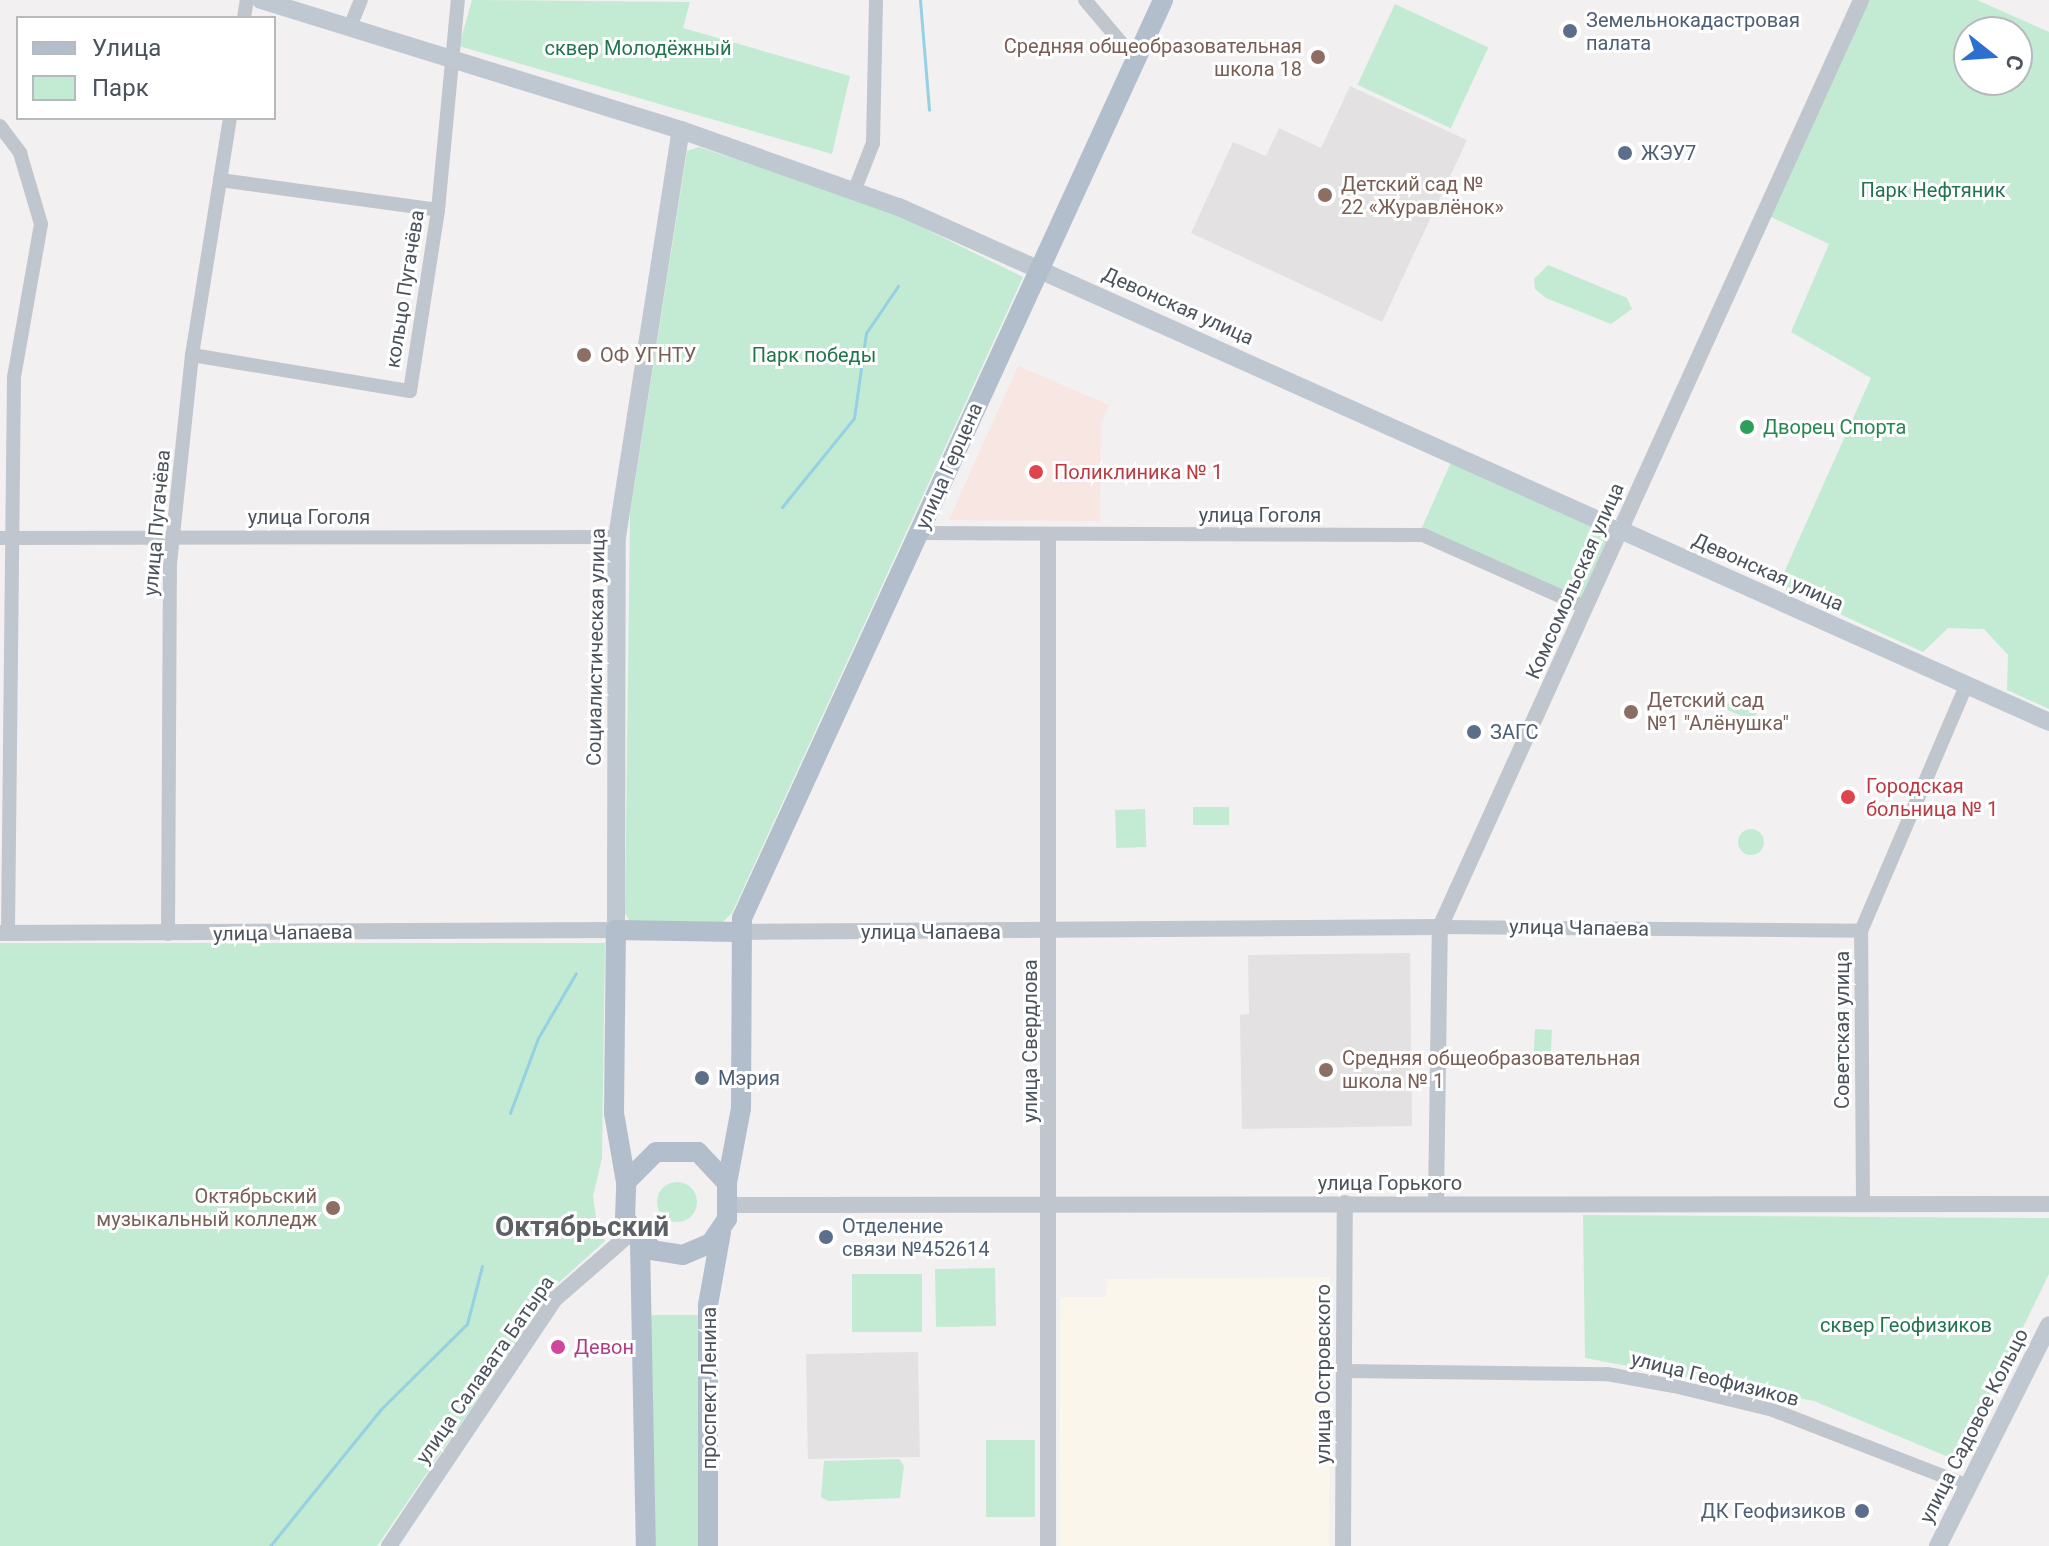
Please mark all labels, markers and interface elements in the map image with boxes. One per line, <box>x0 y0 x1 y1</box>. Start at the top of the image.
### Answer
place label: Земельнокадастровая палата <box>1586 8 1800 55</box>
legend <box>16 16 276 120</box>
north arrow <box>1953 16 2033 96</box>
marker: Земельнокадастровая палата <box>1561 22 1579 40</box>
text: Улица <box>92 34 161 62</box>
place label: Средняя общеобразовательная школа 18 <box>1004 34 1302 81</box>
park label: сквер Молодёжный <box>544 36 732 60</box>
marker: Средняя общеобразовательная школа 18 <box>1309 48 1327 66</box>
text: С <box>2000 52 2029 73</box>
text: Парк <box>92 74 149 102</box>
place label: ЖЭУ7 <box>1641 141 1696 165</box>
marker: ЖЭУ7 <box>1616 144 1634 162</box>
place label: Детский сад № 22 «Журавлёнок» <box>1341 172 1504 219</box>
park label: Парк Нефтяник <box>1860 178 2006 202</box>
marker: Детский сад № 22 «Журавлёнок» <box>1316 186 1334 204</box>
street label: кольцо Пугачёва <box>381 208 429 370</box>
street label: Девонская улица <box>1099 262 1257 350</box>
place label: ОФ УГНТУ <box>600 343 696 367</box>
park label: Парк победы <box>752 343 876 367</box>
marker: ОФ УГНТУ <box>575 346 593 364</box>
street label: улица Герцена <box>910 399 988 533</box>
place label: Дворец Спорта <box>1763 415 1906 439</box>
marker: Дворец Спорта <box>1738 418 1756 436</box>
street label: улица Пугачёва <box>139 449 175 597</box>
place label: Поликлиника № 1 <box>1054 460 1223 484</box>
marker: Поликлиника № 1 <box>1025 461 1047 483</box>
street label: Комсомольская улица <box>1521 479 1629 683</box>
street label: улица Гоголя <box>1199 503 1321 527</box>
street label: улица Гоголя <box>248 505 370 529</box>
street label: Социалистическая улица <box>582 528 610 766</box>
street label: Девонская улица <box>1689 528 1847 616</box>
place label: Детский сад №1 "Алёнушка" <box>1647 688 1789 735</box>
marker: Детский сад №1 "Алёнушка" <box>1622 703 1640 721</box>
place label: ЗАГС <box>1490 720 1538 744</box>
marker: ЗАГС <box>1465 723 1483 741</box>
place label: Городская больница № 1 <box>1866 774 1998 821</box>
marker: Городская больница № 1 <box>1837 786 1859 808</box>
street label: улица Чапаева <box>1509 915 1649 941</box>
street label: улица Чапаева <box>213 920 353 946</box>
street label: улица Чапаева <box>861 920 1001 944</box>
street label: Советская улица <box>1830 951 1854 1109</box>
street label: улица Свердлова <box>1018 959 1042 1123</box>
place label: Средняя общеобразовательная школа № 1 <box>1342 1046 1640 1093</box>
marker: Средняя общеобразовательная школа № 1 <box>1317 1061 1335 1079</box>
place label: Мэрия <box>718 1066 780 1090</box>
marker: Мэрия <box>693 1069 711 1087</box>
street label: улица Горького <box>1318 1171 1462 1195</box>
place label: Октябрьский музыкальный колледж <box>96 1184 317 1231</box>
marker: Октябрьский музыкальный колледж <box>324 1199 342 1217</box>
district label: Октябрьский <box>495 1210 669 1244</box>
place label: Отделение связи №452614 <box>842 1214 990 1261</box>
marker: Отделение связи №452614 <box>817 1228 835 1246</box>
street label: улица Салавата Батыра <box>411 1271 559 1469</box>
street label: улица Островского <box>1311 1284 1335 1464</box>
street label: проспект Ленина <box>697 1307 721 1469</box>
park label: cквер Геофизиков <box>1820 1313 1992 1337</box>
street label: улица Садовое Кольцо <box>1914 1325 2034 1527</box>
place label: Девон <box>574 1335 634 1359</box>
marker: Девон <box>549 1338 567 1356</box>
street label: улица Геофизиков <box>1628 1347 1802 1411</box>
place label: ДК Геофизиков <box>1701 1499 1846 1523</box>
marker: ДК Геофизиков <box>1853 1502 1871 1520</box>

